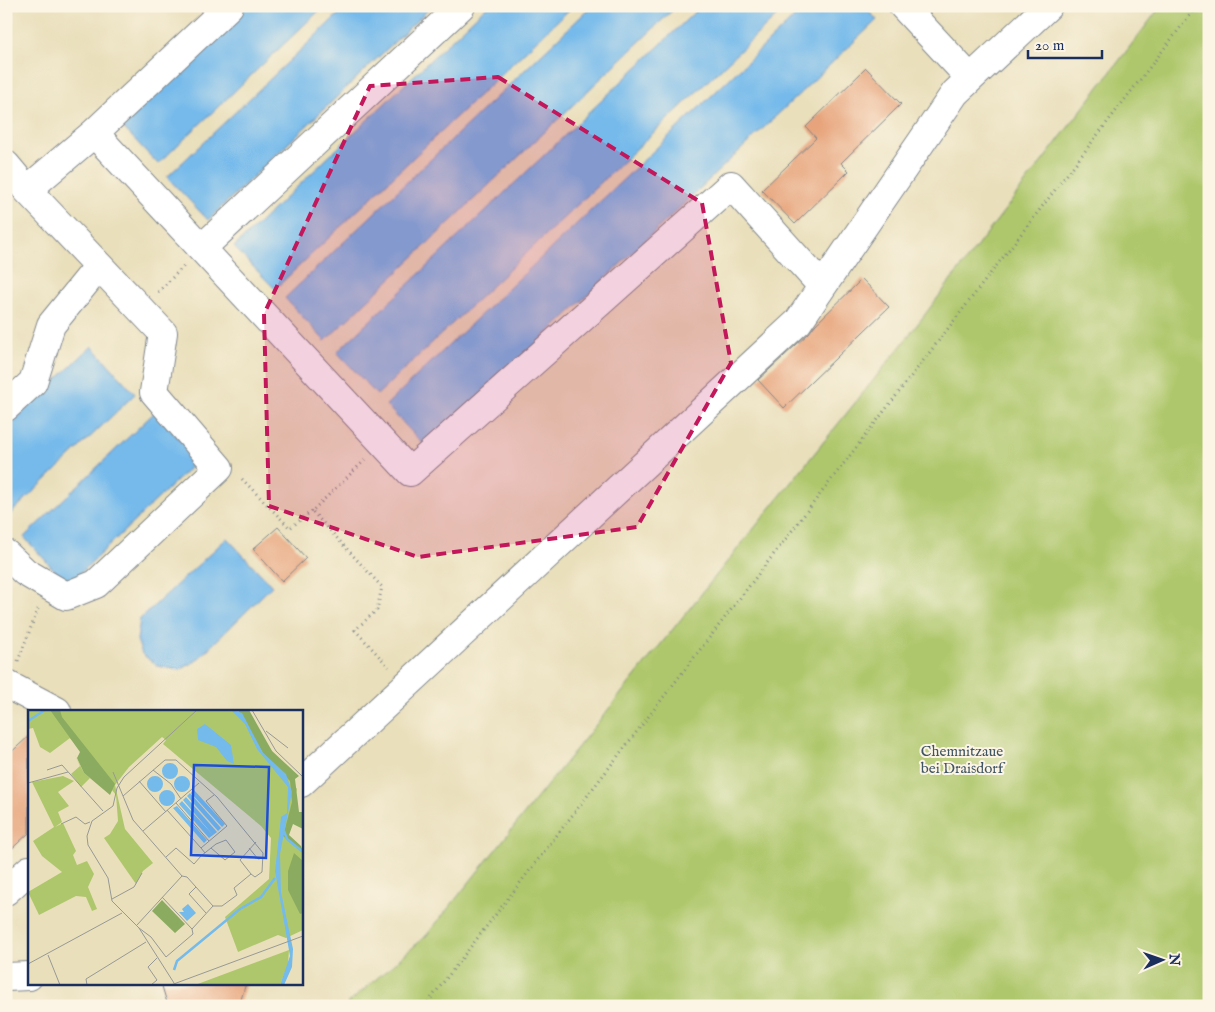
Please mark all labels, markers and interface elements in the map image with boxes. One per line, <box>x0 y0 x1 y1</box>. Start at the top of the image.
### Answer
scale bar <box>1028 28 1101 60</box>
text: 20 m <box>1035 36 1065 55</box>
inset map <box>28 710 302 984</box>
park label: Chemnitzaue bei Draisdorf <box>921 742 1006 778</box>
north arrow <box>1138 934 1188 984</box>
text: N <box>1165 952 1183 966</box>

